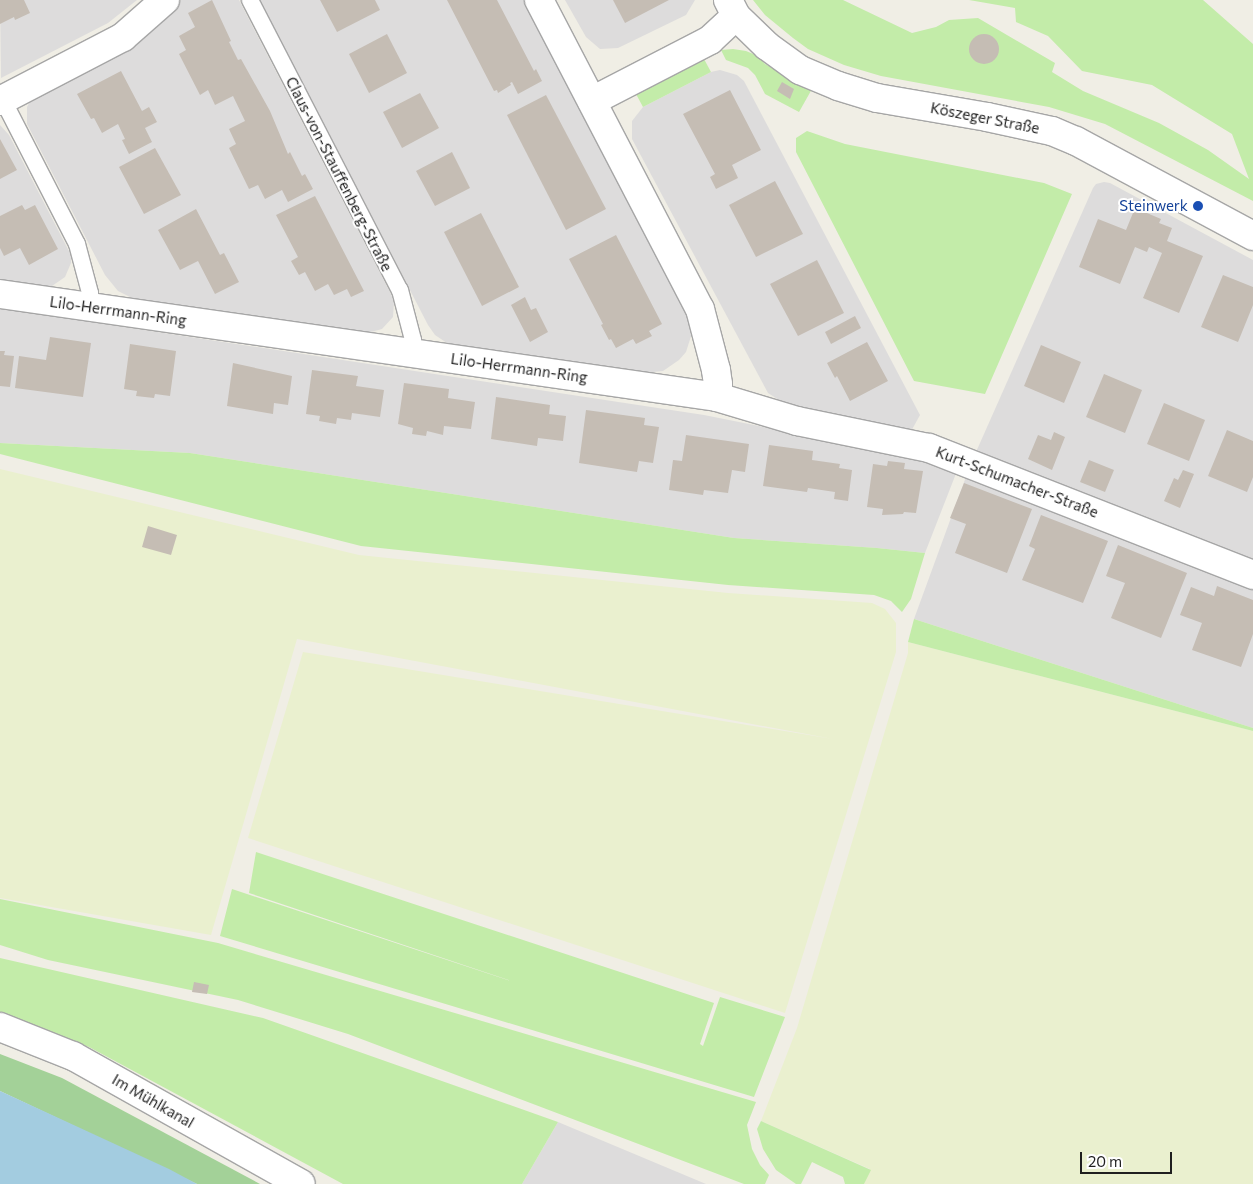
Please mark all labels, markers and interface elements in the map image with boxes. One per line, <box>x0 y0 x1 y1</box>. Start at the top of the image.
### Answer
street label: Claus-von-Stauffenberg-Straße <box>282 74 396 274</box>
street label: Köszeger Straße <box>929 99 1041 137</box>
place label: Steinwerk <box>1119 197 1188 215</box>
marker: Steinwerk <box>1192 200 1204 212</box>
street label: Lilo-Herrmann-Ring <box>49 292 187 330</box>
street label: Lilo-Herrmann-Ring <box>450 349 588 387</box>
street label: Kurt-Schumacher-Straße <box>933 443 1101 521</box>
street label: Im Mühlkanal <box>109 1070 197 1132</box>
scale bar <box>1083 1142 1176 1174</box>
text: 20 m <box>1088 1152 1122 1170</box>

